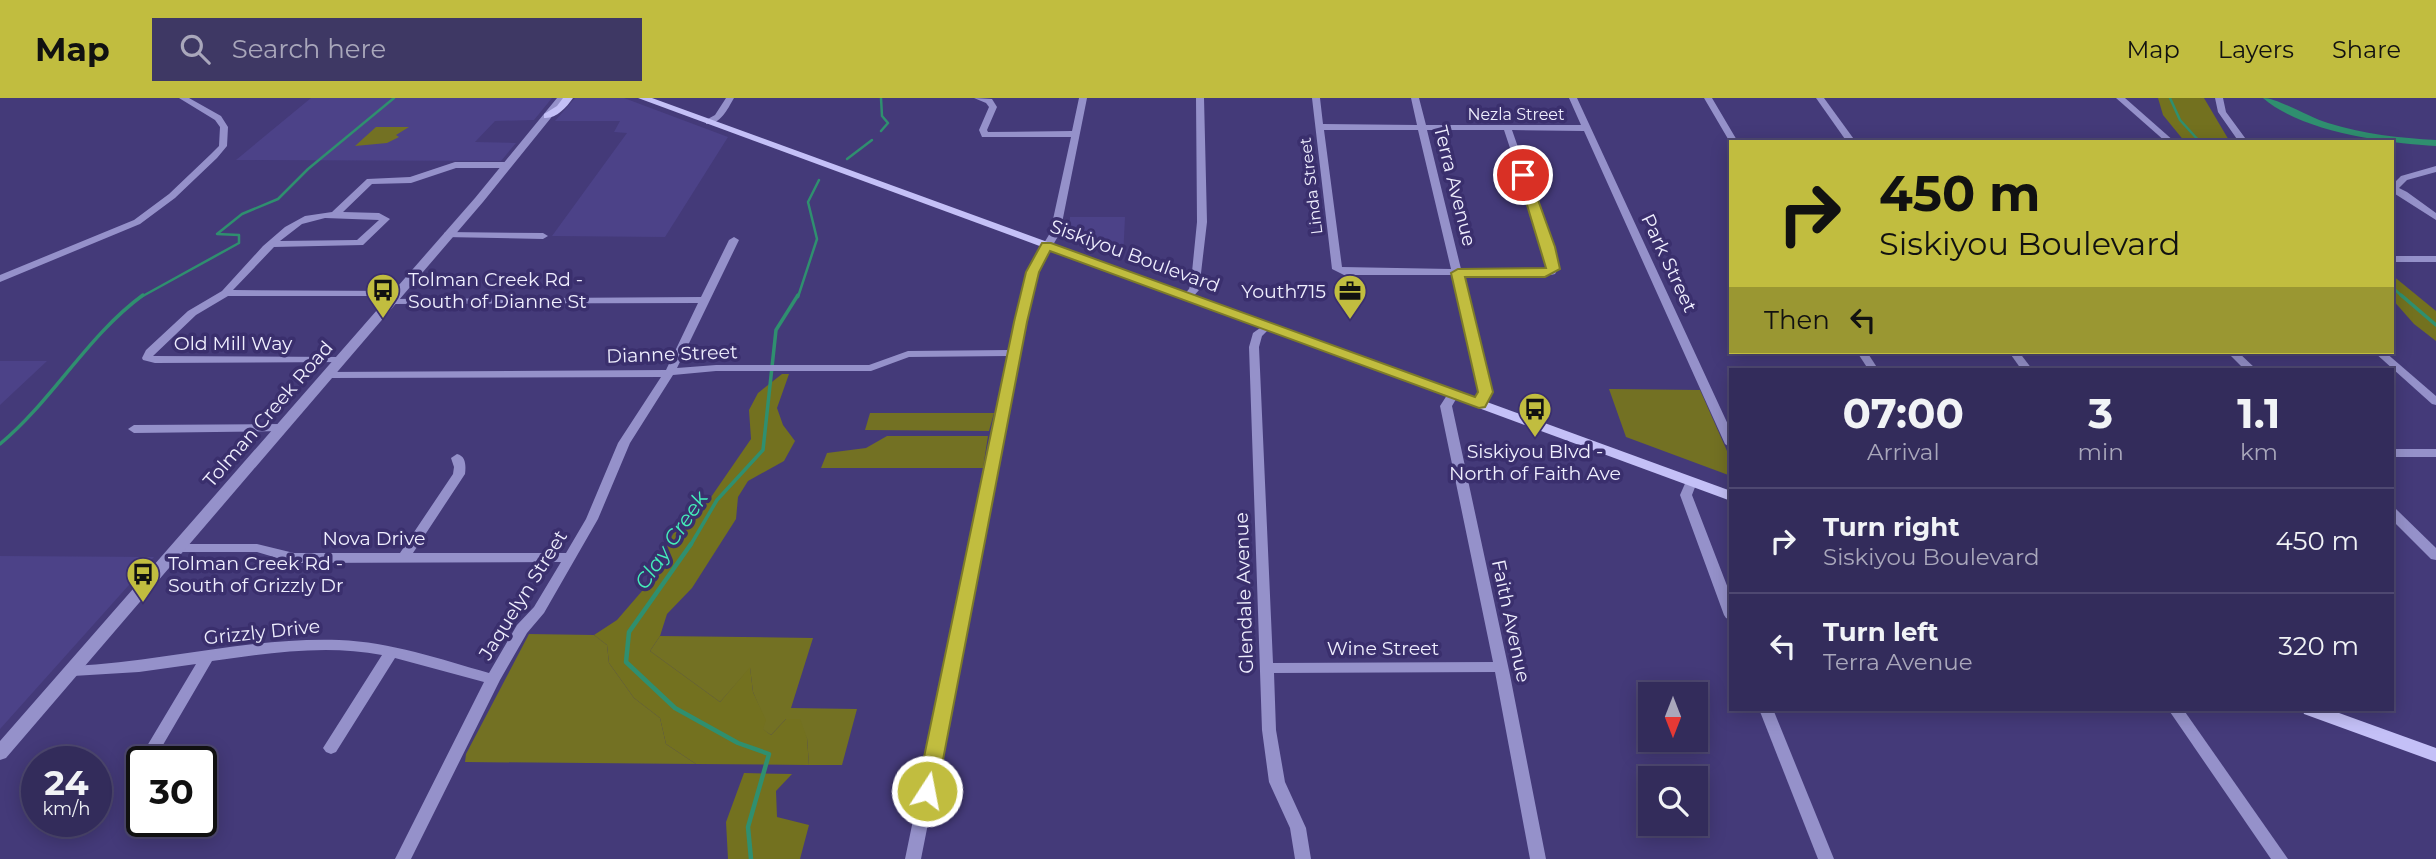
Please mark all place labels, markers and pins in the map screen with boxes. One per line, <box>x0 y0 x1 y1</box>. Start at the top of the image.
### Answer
pin <box>1493 145 1553 205</box>
place label: Tolman Creek Rd - South of Dianne St <box>408 268 587 313</box>
bus stop icon: Tolman Creek Rd - South of Dianne St <box>364 271 402 320</box>
office icon: Youth715 <box>1331 272 1369 321</box>
place label: Youth715 <box>1241 280 1326 303</box>
bus stop icon: Siskiyou Blvd - North of Faith Ave <box>1516 390 1554 439</box>
place label: Siskiyou Blvd - North of Faith Ave <box>1449 440 1621 485</box>
place label: Tolman Creek Rd - South of Grizzly Dr <box>168 552 344 597</box>
bus stop icon: Tolman Creek Rd - South of Grizzly Dr <box>124 555 162 604</box>

